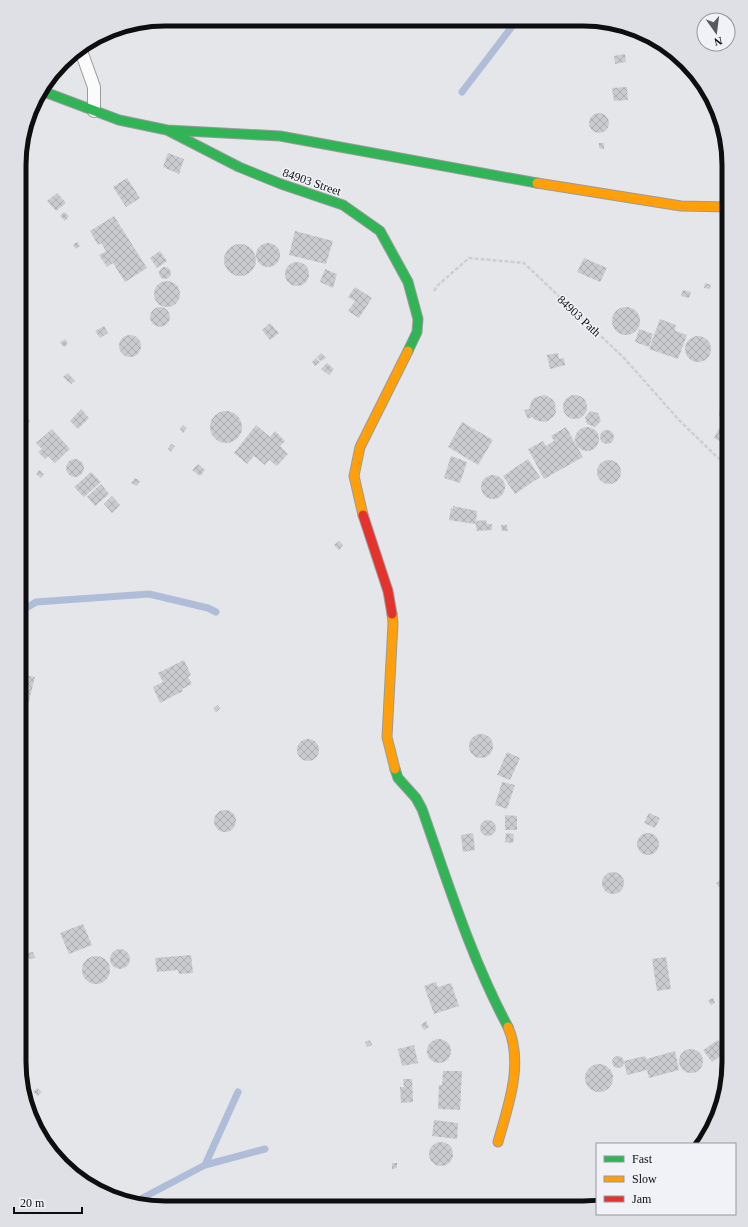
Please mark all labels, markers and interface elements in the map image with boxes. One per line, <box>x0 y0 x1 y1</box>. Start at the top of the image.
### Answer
north arrow <box>696 12 736 52</box>
text: N <box>713 35 724 48</box>
street label: 84903 Street <box>281 165 344 199</box>
street label: 84903 Path <box>554 292 604 340</box>
legend <box>596 1143 736 1215</box>
text: Fast <box>632 1152 653 1166</box>
text: Slow <box>632 1172 657 1186</box>
scale bar <box>14 1189 82 1215</box>
text: Jam <box>632 1192 652 1206</box>
text: 20 m <box>20 1196 45 1210</box>

